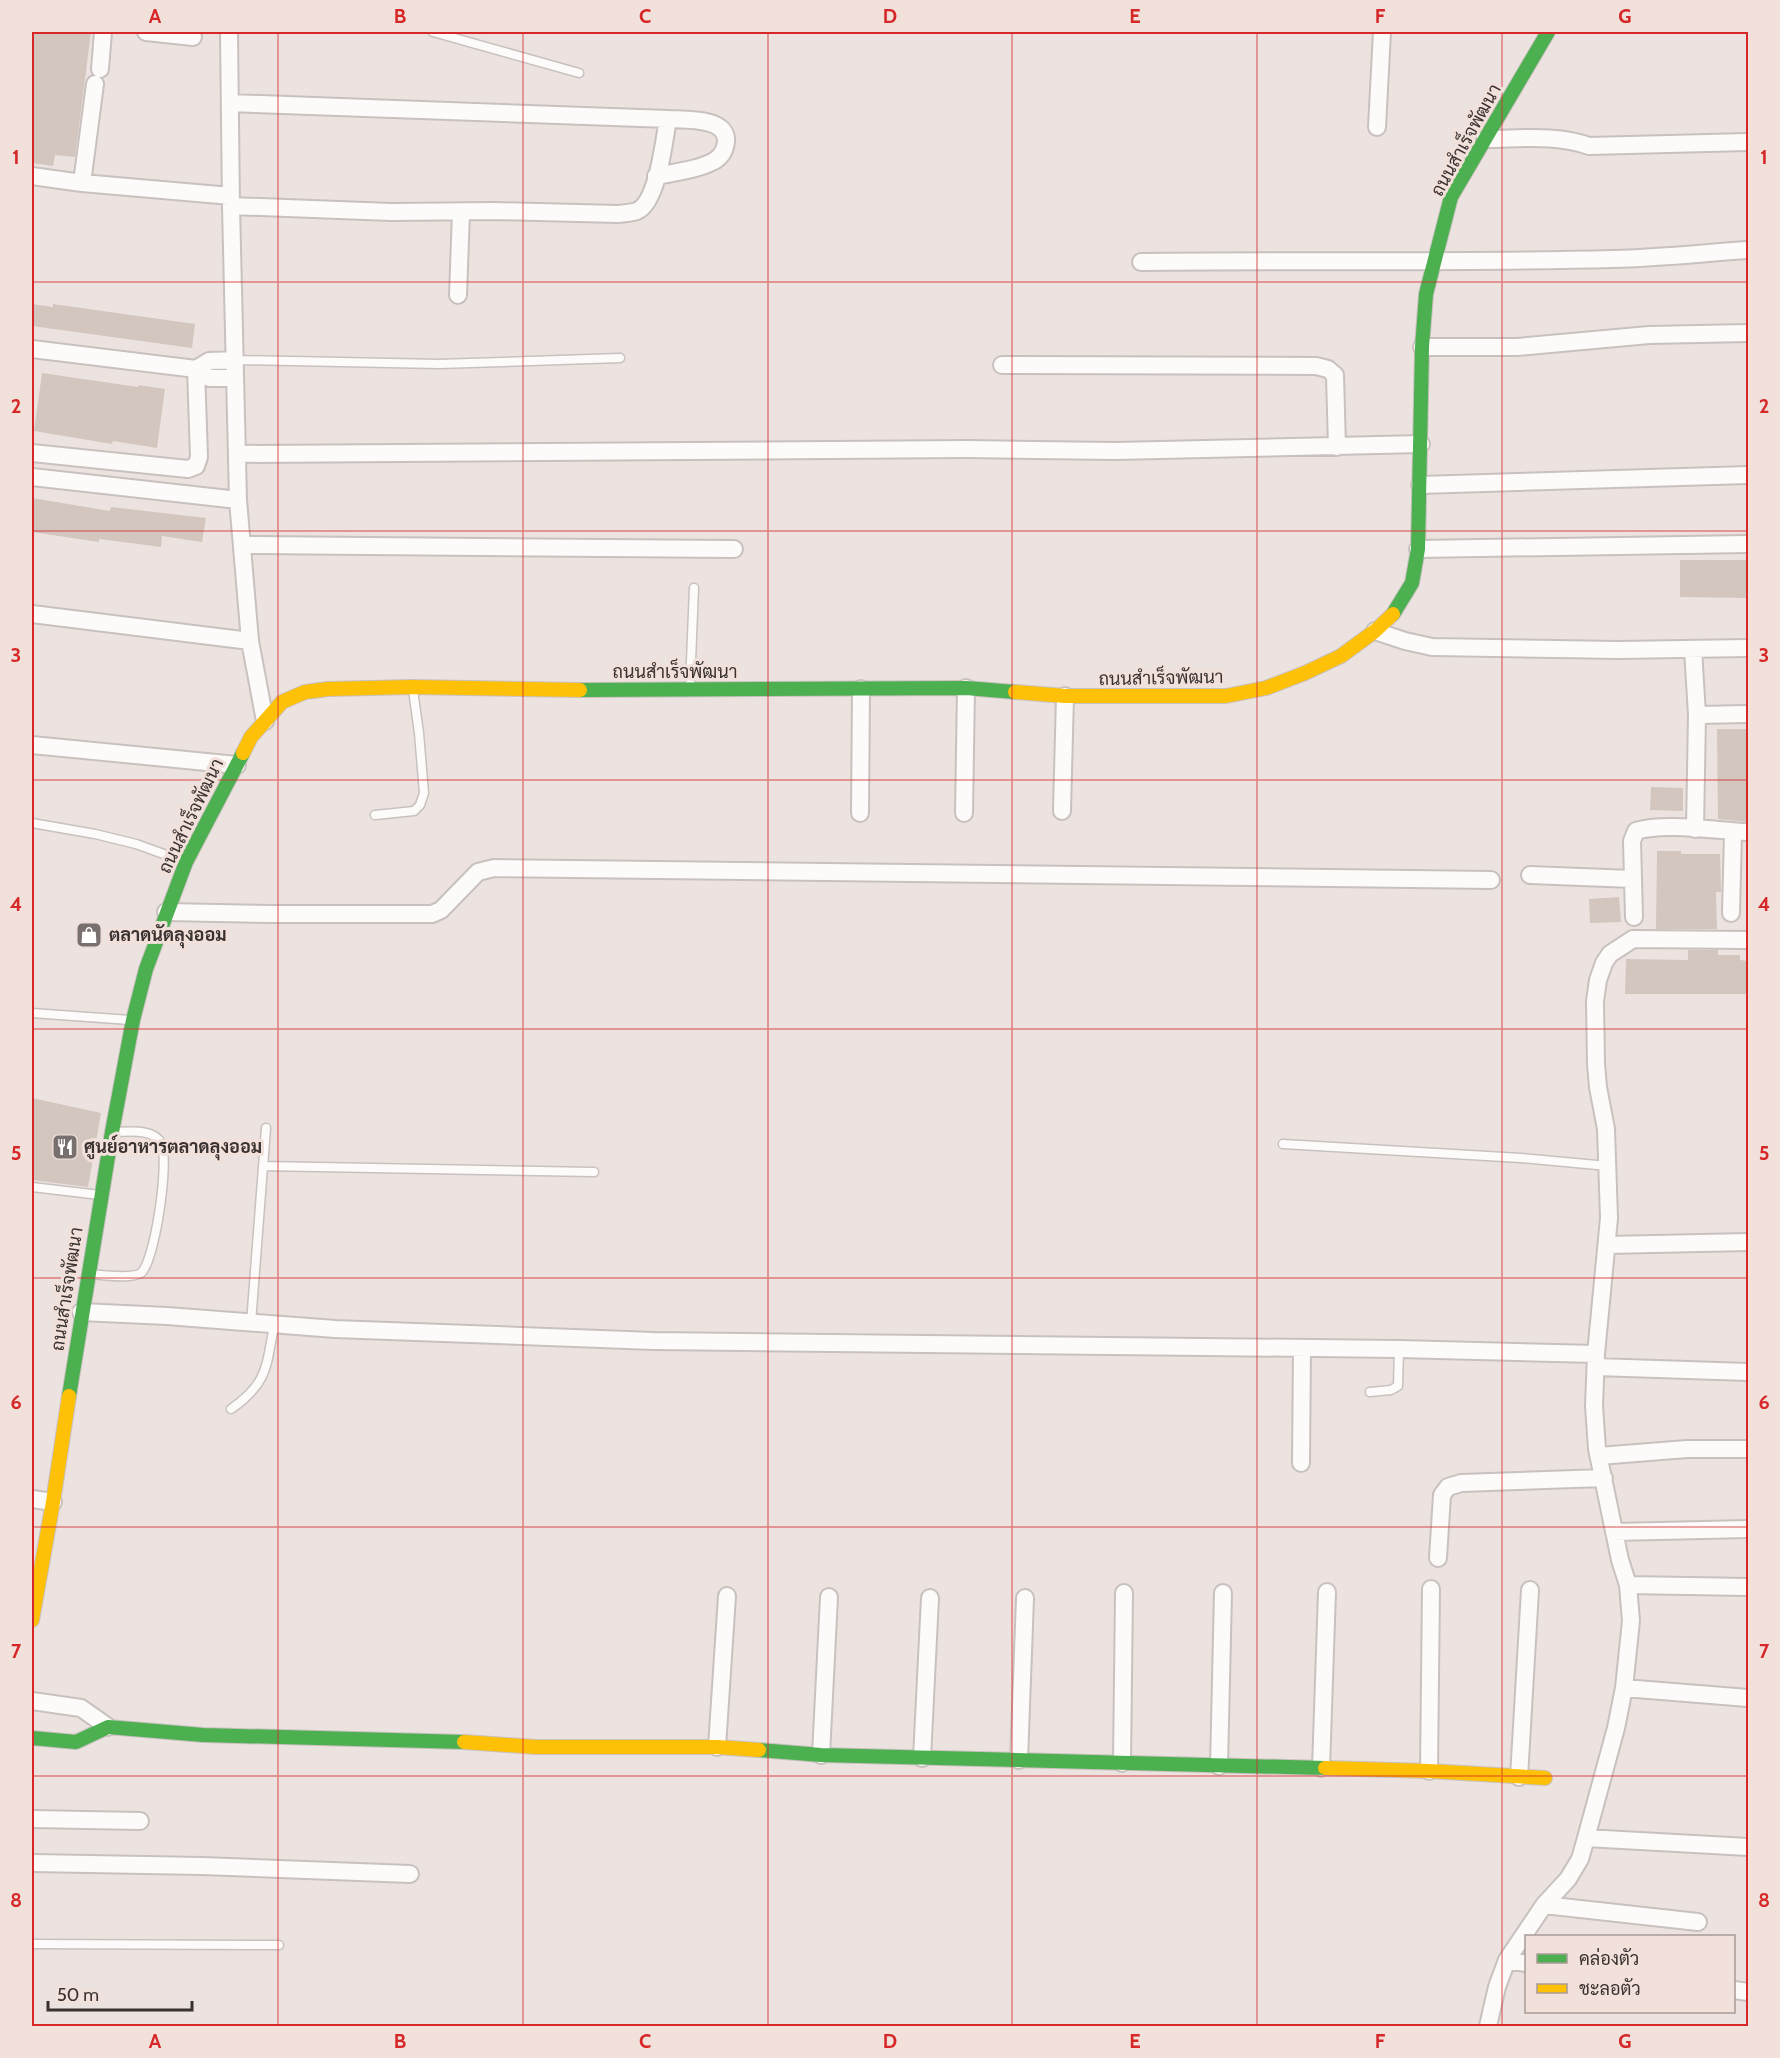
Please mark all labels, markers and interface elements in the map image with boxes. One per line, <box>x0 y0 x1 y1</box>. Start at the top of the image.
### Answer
text: A <box>149 4 162 28</box>
text: B <box>394 4 406 28</box>
text: C <box>639 4 651 28</box>
text: D <box>883 4 897 28</box>
text: E <box>1129 4 1141 28</box>
text: F <box>1375 4 1386 28</box>
text: G <box>1618 4 1632 28</box>
street label: ถนนสำเร็จพัฒนา <box>1423 79 1506 200</box>
text: 1 <box>12 145 20 169</box>
text: 1 <box>1760 145 1768 169</box>
text: 2 <box>11 394 21 418</box>
text: 2 <box>1759 394 1769 418</box>
text: 3 <box>11 643 21 667</box>
text: 3 <box>1759 643 1769 667</box>
street label: ถนนสำเร็จพัฒนา <box>613 658 737 683</box>
street label: ถนนสำเร็จพัฒนา <box>1098 663 1224 690</box>
street label: ถนนสำเร็จพัฒนา <box>151 754 228 877</box>
text: 4 <box>10 892 22 916</box>
text: 4 <box>1758 892 1770 916</box>
shop icon: ตลาดนัดลุงออม <box>74 920 104 950</box>
place label: ตลาดนัดลุงออม <box>109 924 227 949</box>
restaurant icon: ศูนย์อาหารตลาดลุงออม <box>50 1132 80 1162</box>
place label: ศูนย์อาหารตลาดลุงออม <box>84 1134 262 1161</box>
text: 5 <box>11 1141 21 1165</box>
text: 5 <box>1759 1141 1769 1165</box>
street label: ถนนสำเร็จพัฒนา <box>43 1225 88 1352</box>
text: 6 <box>10 1390 22 1414</box>
text: 6 <box>1758 1390 1770 1414</box>
text: 7 <box>11 1639 22 1663</box>
text: 7 <box>1759 1639 1770 1663</box>
text: 8 <box>10 1888 22 1912</box>
text: 8 <box>1758 1888 1770 1912</box>
legend <box>1525 1935 1735 2013</box>
text: คล่องตัว <box>1579 1947 1639 1970</box>
scale bar <box>48 1974 192 2012</box>
text: ชะลอตัว <box>1579 1978 1641 2000</box>
text: 50 m <box>57 1984 99 2006</box>
text: A <box>149 2029 162 2053</box>
text: B <box>394 2029 406 2053</box>
text: C <box>639 2029 651 2053</box>
text: D <box>883 2029 897 2053</box>
text: E <box>1129 2029 1141 2053</box>
text: F <box>1375 2029 1386 2053</box>
text: G <box>1618 2029 1632 2053</box>

